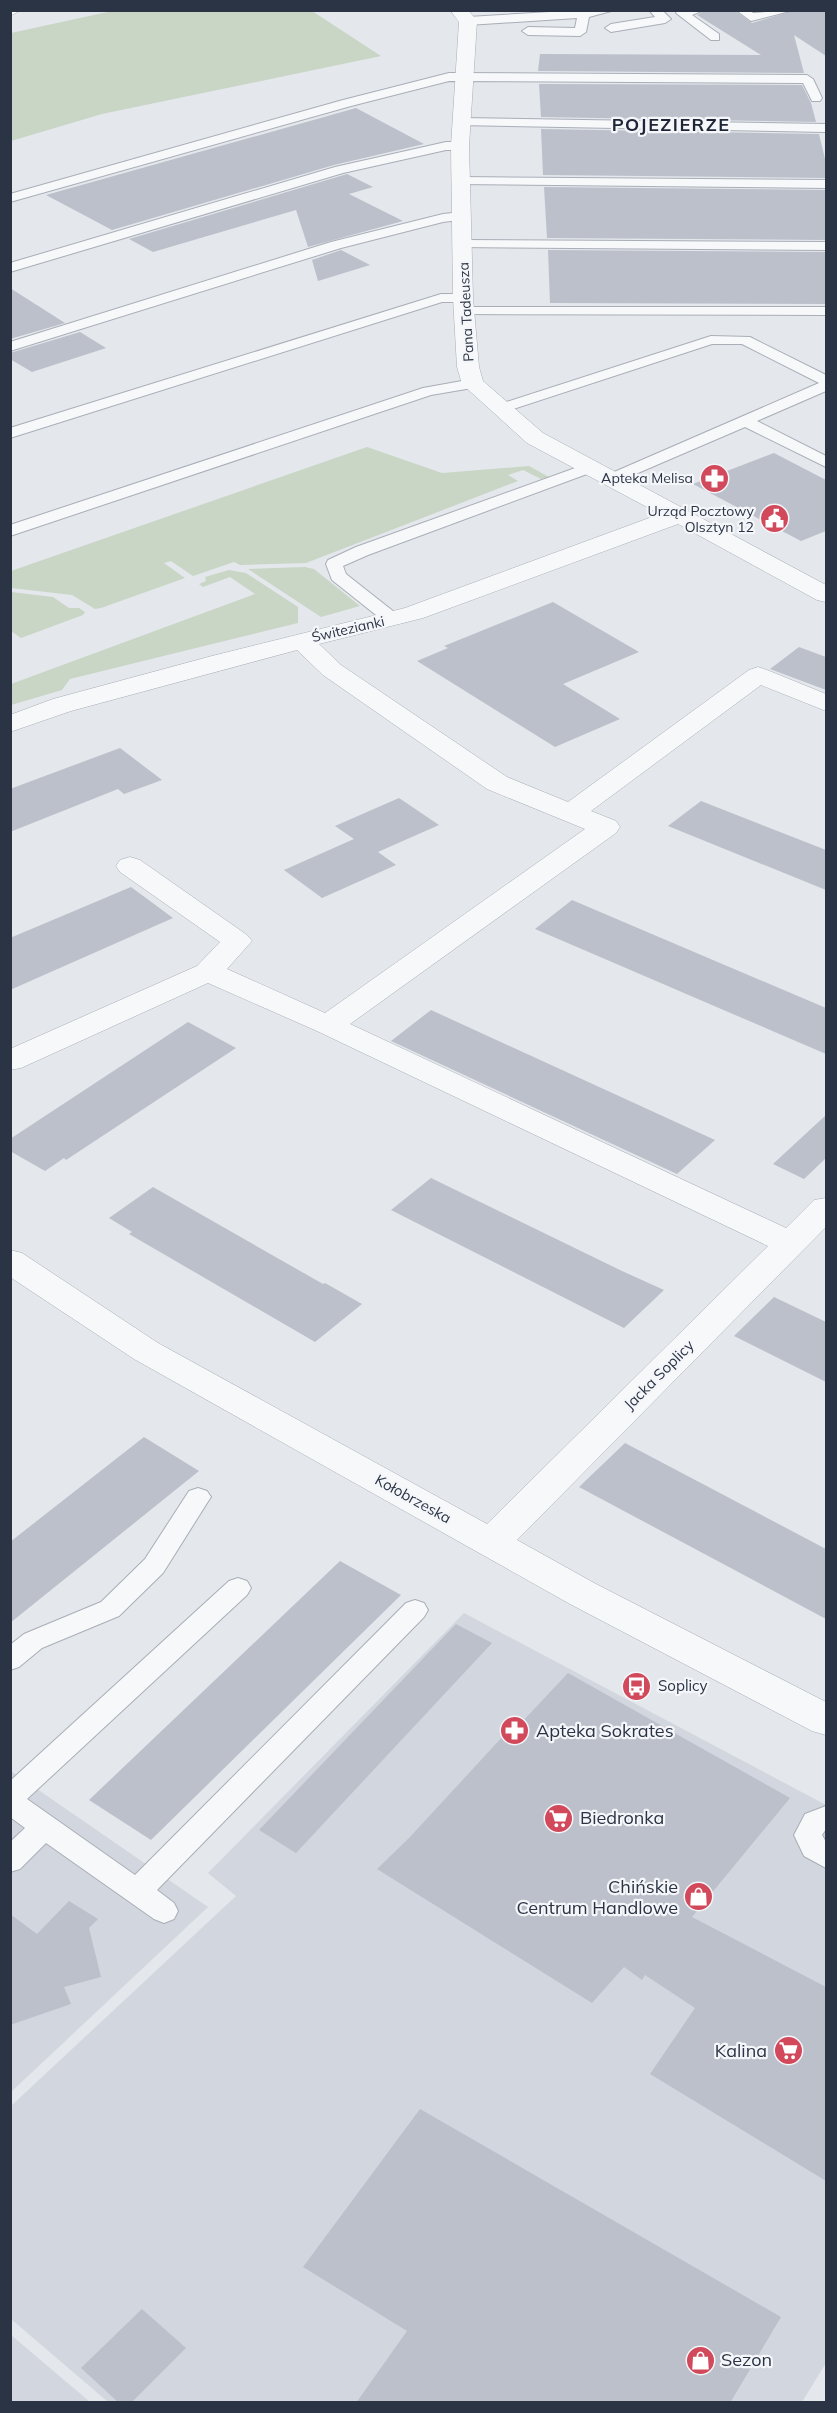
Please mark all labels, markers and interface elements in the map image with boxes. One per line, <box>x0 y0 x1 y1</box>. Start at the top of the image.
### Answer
district label: POJEZIERZE <box>612 113 730 136</box>
street label: Pana Tadeusza <box>454 262 478 362</box>
pharmacy icon: Apteka Melisa <box>698 462 730 494</box>
place label: Apteka Melisa <box>601 469 693 487</box>
place label: Urząd Pocztowy Olsztyn 12 <box>648 502 755 536</box>
public building icon: Urząd Pocztowy Olsztyn 12 <box>759 503 791 535</box>
street label: Świtezianki <box>310 612 386 646</box>
street label: Jacka Soplicy <box>620 1336 698 1414</box>
street label: Kołobrzeska <box>372 1470 455 1527</box>
bus stop icon: Soplicy <box>621 1670 653 1702</box>
place label: Soplicy <box>658 1676 708 1695</box>
pharmacy icon: Apteka Sokrates <box>499 1715 531 1747</box>
place label: Apteka Sokrates <box>536 1719 674 1742</box>
supermarket icon: Biedronka <box>543 1802 575 1834</box>
place label: Biedronka <box>580 1806 664 1829</box>
place label: Chińskie Centrum Handlowe <box>517 1875 678 1919</box>
shop icon: Chińskie Centrum Handlowe <box>683 1881 715 1913</box>
supermarket icon: Kalina <box>772 2035 804 2067</box>
place label: Kalina <box>715 2039 767 2062</box>
shop icon: Sezon <box>684 2344 716 2376</box>
place label: Sezon <box>721 2348 772 2371</box>

